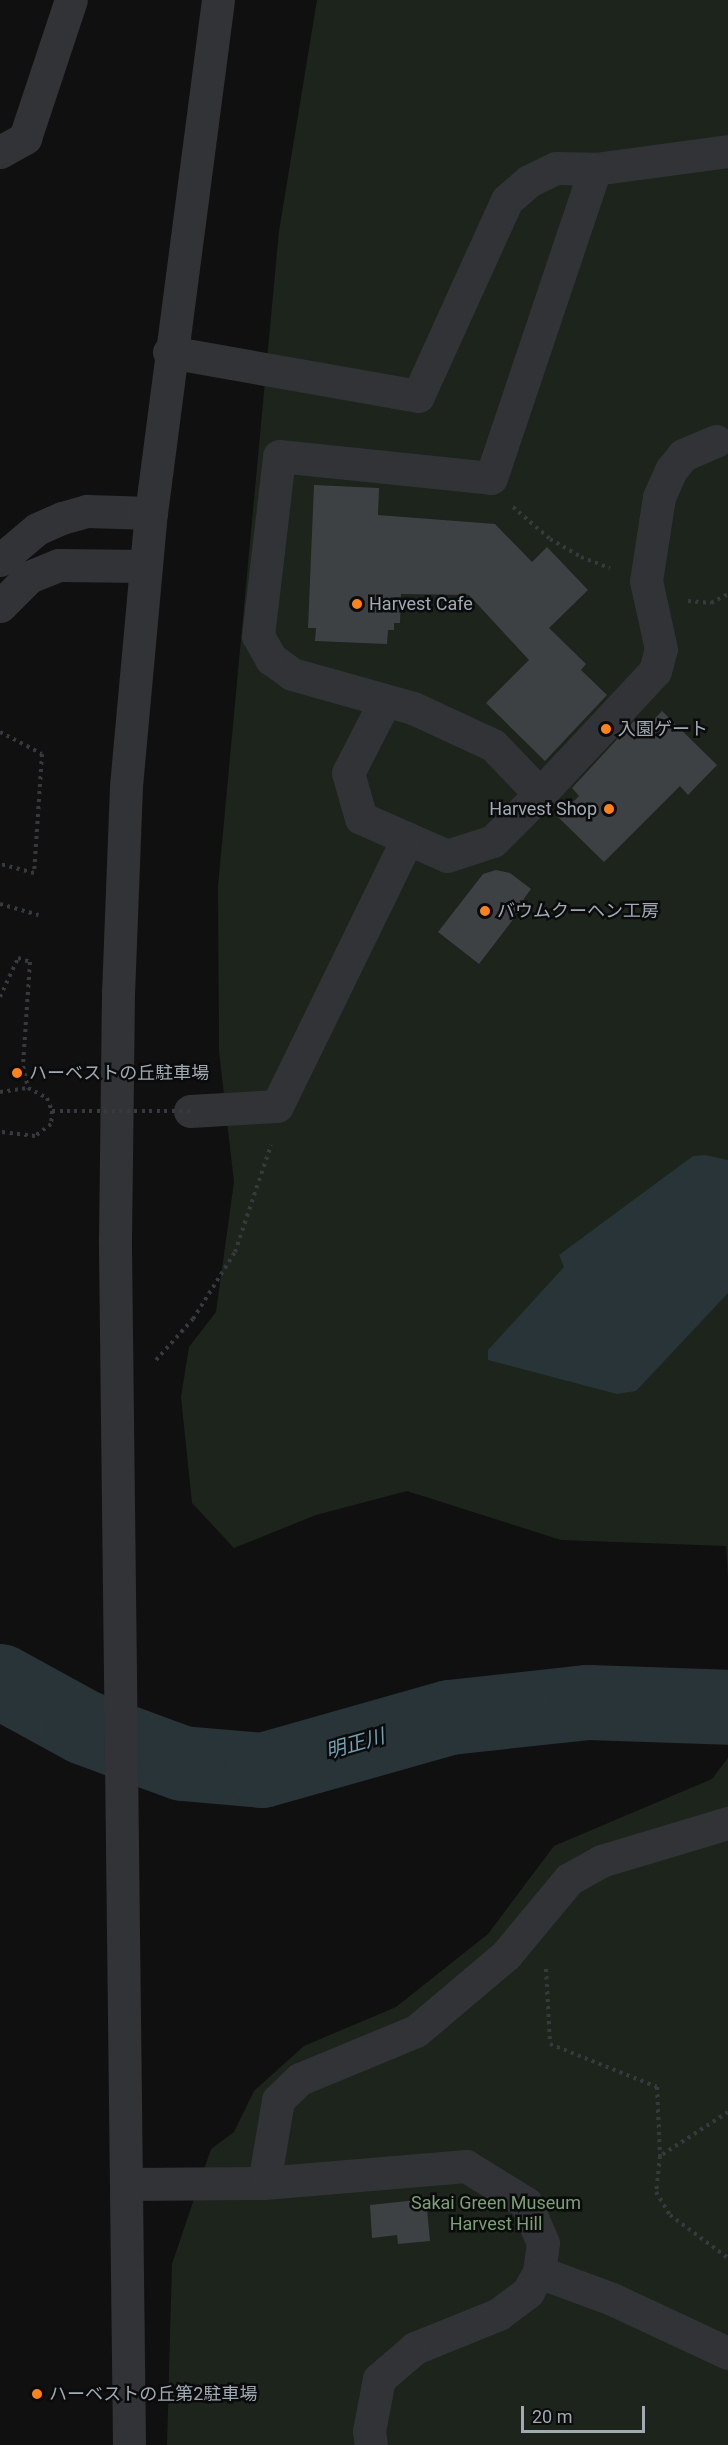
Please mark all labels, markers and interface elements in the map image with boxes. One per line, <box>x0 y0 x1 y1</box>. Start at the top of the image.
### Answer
place label: Harvest Cafe <box>369 593 473 615</box>
marker: Harvest Cafe <box>350 597 364 611</box>
place label: 入園ゲート <box>618 718 708 740</box>
marker: 入園ゲート <box>599 722 613 736</box>
place label: Harvest Shop <box>489 798 597 820</box>
marker: Harvest Shop <box>602 802 616 816</box>
place label: バウムクーヘン工房 <box>497 900 659 922</box>
marker: バウムクーヘン工房 <box>478 904 492 918</box>
place label: ハーベストの丘駐車場 <box>29 1062 209 1084</box>
marker: ハーベストの丘駐車場 <box>10 1066 24 1080</box>
water label: 明正川 <box>323 1724 387 1764</box>
park label: Sakai Green Museum Harvest Hill <box>411 2193 581 2236</box>
place label: ハーベストの丘第2駐車場 <box>49 2383 257 2405</box>
marker: ハーベストの丘第2駐車場 <box>30 2387 44 2401</box>
scale bar <box>524 2394 648 2432</box>
text: 20 m <box>532 2406 572 2427</box>

